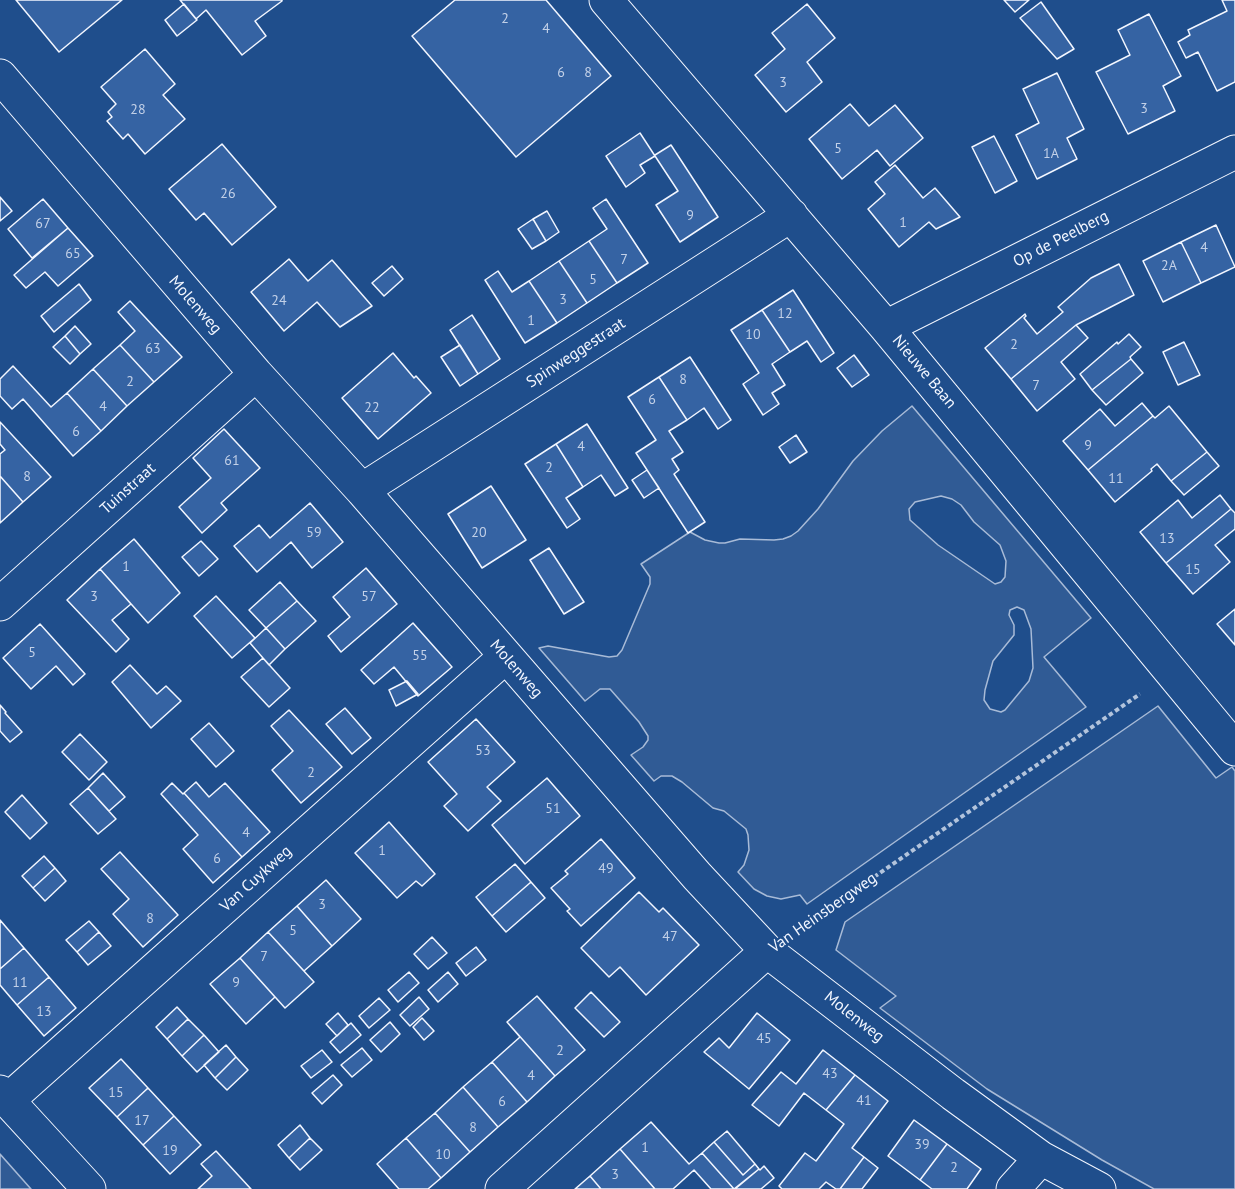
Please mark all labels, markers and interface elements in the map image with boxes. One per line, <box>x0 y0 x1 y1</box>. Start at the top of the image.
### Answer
house number: 2 <box>501 11 509 27</box>
house number: 4 <box>542 21 550 37</box>
house number: 6 <box>557 65 565 81</box>
house number: 8 <box>584 65 592 81</box>
house number: 3 <box>779 75 787 91</box>
house number: 3 <box>1140 101 1148 117</box>
house number: 28 <box>130 102 146 118</box>
house number: 5 <box>834 141 842 157</box>
house number: 1A <box>1043 146 1059 162</box>
house number: 26 <box>220 186 236 202</box>
street label: Op de Peelberg <box>1010 207 1112 271</box>
house number: 9 <box>686 208 694 224</box>
house number: 1 <box>899 215 907 231</box>
house number: 67 <box>35 216 51 232</box>
house number: 4 <box>1200 240 1208 256</box>
house number: 65 <box>65 246 81 262</box>
house number: 7 <box>620 252 628 268</box>
house number: 2A <box>1161 258 1177 274</box>
street label: Molenweg <box>164 272 226 338</box>
house number: 5 <box>589 272 597 288</box>
house number: 3 <box>559 292 567 308</box>
house number: 24 <box>271 293 287 309</box>
house number: 12 <box>777 306 793 322</box>
house number: 1 <box>527 313 535 329</box>
street label: Spinweggestraat <box>523 314 629 392</box>
house number: 10 <box>745 327 761 343</box>
street label: Nieuwe Baan <box>888 331 960 413</box>
house number: 2 <box>1010 337 1018 353</box>
house number: 63 <box>145 341 161 357</box>
house number: 8 <box>679 372 687 388</box>
house number: 2 <box>126 374 134 390</box>
house number: 7 <box>1032 378 1040 394</box>
house number: 6 <box>648 392 656 408</box>
house number: 4 <box>99 399 107 415</box>
house number: 22 <box>364 400 380 416</box>
house number: 6 <box>72 424 80 440</box>
house number: 9 <box>1084 438 1092 454</box>
house number: 4 <box>577 439 585 455</box>
house number: 61 <box>224 453 240 469</box>
street label: Tuinstraat <box>96 459 160 519</box>
house number: 2 <box>545 460 553 476</box>
house number: 8 <box>23 469 31 485</box>
house number: 11 <box>1108 471 1124 487</box>
house number: 59 <box>306 525 322 541</box>
house number: 20 <box>471 525 487 541</box>
house number: 13 <box>1159 531 1175 547</box>
house number: 1 <box>122 559 130 575</box>
house number: 15 <box>1185 562 1201 578</box>
house number: 3 <box>90 589 98 605</box>
house number: 57 <box>361 589 377 605</box>
street label: Molenweg <box>485 636 547 702</box>
house number: 5 <box>28 645 36 661</box>
house number: 55 <box>412 648 428 664</box>
house number: 53 <box>475 743 491 759</box>
house number: 2 <box>307 765 315 781</box>
house number: 51 <box>545 801 561 817</box>
house number: 4 <box>242 825 250 841</box>
street label: Van Cuykweg <box>216 842 296 916</box>
house number: 1 <box>378 843 386 859</box>
house number: 6 <box>213 851 221 867</box>
house number: 49 <box>598 861 614 877</box>
street label: Van Heinsbergweg <box>766 869 880 957</box>
house number: 3 <box>318 897 326 913</box>
house number: 8 <box>146 911 154 927</box>
house number: 5 <box>289 923 297 939</box>
house number: 47 <box>662 929 678 945</box>
house number: 7 <box>260 949 268 965</box>
house number: 11 <box>12 975 28 991</box>
house number: 9 <box>232 975 240 991</box>
street label: Molenweg <box>820 988 888 1046</box>
house number: 13 <box>36 1004 52 1020</box>
house number: 45 <box>756 1031 772 1047</box>
house number: 2 <box>556 1043 564 1059</box>
house number: 43 <box>822 1066 838 1082</box>
house number: 4 <box>527 1068 535 1084</box>
house number: 15 <box>108 1085 124 1101</box>
house number: 41 <box>856 1093 872 1109</box>
house number: 6 <box>498 1094 506 1110</box>
house number: 17 <box>134 1113 150 1129</box>
house number: 8 <box>469 1120 477 1136</box>
house number: 39 <box>914 1137 930 1153</box>
house number: 1 <box>641 1140 649 1156</box>
house number: 19 <box>162 1143 178 1159</box>
house number: 10 <box>435 1147 451 1163</box>
house number: 2 <box>950 1160 958 1176</box>
house number: 3 <box>611 1167 619 1183</box>

